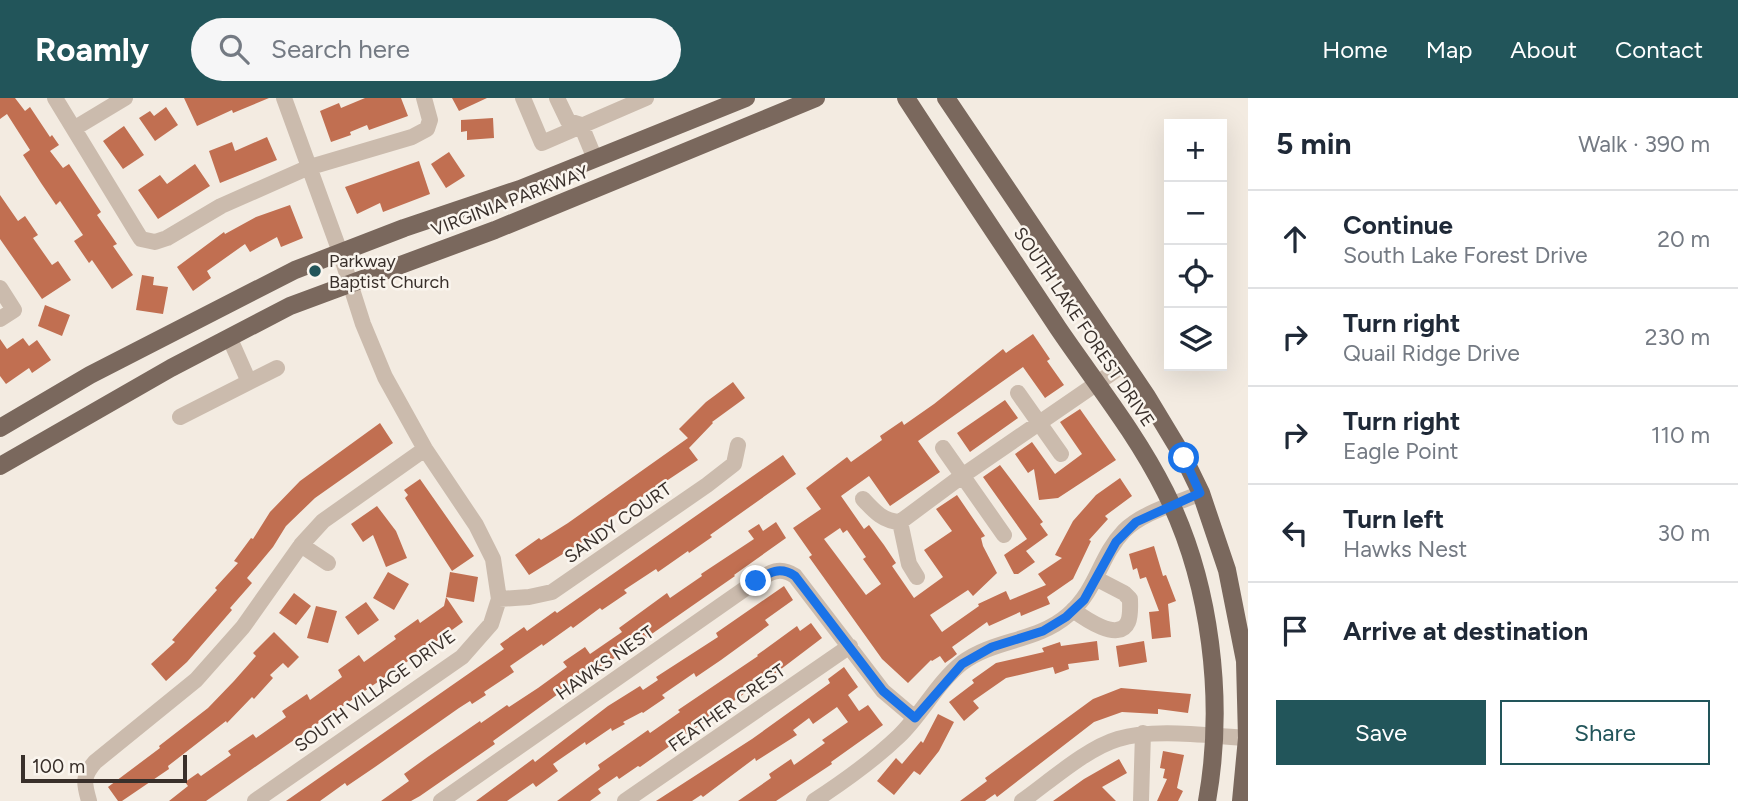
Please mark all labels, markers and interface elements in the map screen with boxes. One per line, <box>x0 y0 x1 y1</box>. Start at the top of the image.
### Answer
search box <box>191 18 681 81</box>
text: Roamly <box>35 30 149 69</box>
icon: search <box>215 30 253 68</box>
text: Search here <box>271 33 410 65</box>
text: Home <box>1322 35 1388 64</box>
text: Map <box>1426 35 1472 64</box>
text: About <box>1510 35 1577 64</box>
text: Contact <box>1615 35 1703 64</box>
map controls <box>1164 119 1227 371</box>
button: + <box>1164 119 1227 182</box>
text: 5 min <box>1276 125 1352 162</box>
text: Walk · 390 m <box>1578 130 1710 158</box>
street label: VIRGINIA PARKWAY <box>428 161 592 241</box>
button: − <box>1164 182 1227 245</box>
text: Continue <box>1343 209 1453 241</box>
icon: ahead <box>1276 220 1314 258</box>
street label: SOUTH LAKE FOREST DRIVE <box>1009 223 1159 431</box>
text: 20 m <box>1657 225 1710 253</box>
text: South Lake Forest Drive <box>1343 241 1588 269</box>
button: locate <box>1164 245 1227 308</box>
place label: Parkway Baptist Church <box>329 250 449 293</box>
marker: Parkway Baptist Church <box>307 263 323 279</box>
text: Turn right <box>1343 307 1460 339</box>
button: layers <box>1164 308 1227 371</box>
icon: right <box>1276 318 1314 356</box>
text: 230 m <box>1645 323 1710 351</box>
text: Quail Ridge Drive <box>1343 339 1520 367</box>
text: Turn right <box>1343 405 1460 437</box>
icon: right <box>1276 416 1314 454</box>
text: 110 m <box>1651 421 1710 449</box>
text: Eagle Point <box>1343 437 1458 465</box>
route start <box>1168 442 1199 473</box>
street label: SANDY COURT <box>560 478 676 568</box>
text: Turn left <box>1343 503 1444 535</box>
icon: left <box>1276 514 1314 552</box>
text: 30 m <box>1657 519 1710 547</box>
text: Hawks Nest <box>1343 535 1467 563</box>
route end <box>740 565 771 596</box>
icon: arrive <box>1276 612 1314 650</box>
text: Arrive at destination <box>1343 615 1588 647</box>
street label: HAWKS NEST <box>552 621 658 705</box>
street label: SOUTH VILLAGE DRIVE <box>290 625 460 757</box>
street label: FEATHER CREST <box>664 659 790 757</box>
button: Save <box>1276 700 1486 765</box>
button: Share <box>1500 700 1710 765</box>
scale bar <box>21 752 187 784</box>
text: 100 m <box>32 755 85 778</box>

